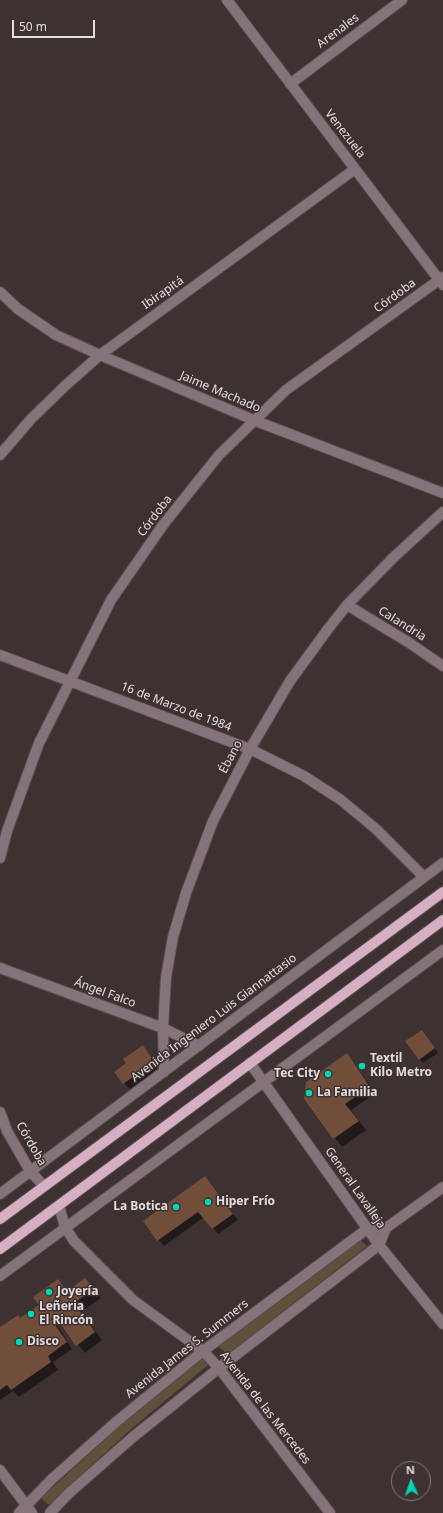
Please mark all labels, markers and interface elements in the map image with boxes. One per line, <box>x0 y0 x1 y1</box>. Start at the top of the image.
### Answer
street label: Arenales <box>314 11 362 51</box>
scale bar <box>14 12 97 38</box>
text: 50 m <box>19 18 47 35</box>
street label: Venezuela <box>322 107 368 161</box>
street label: Ibirapitá <box>139 273 187 313</box>
street label: Córdoba <box>371 276 419 316</box>
street label: Jaime Machado <box>177 368 263 416</box>
street label: Córdoba <box>135 492 175 540</box>
street label: Calandria <box>375 604 429 644</box>
street label: 16 de Marzo de 1984 <box>119 679 233 735</box>
street label: Ébano <box>216 738 246 776</box>
street label: Avenida Ingeniero Luis Giannattasio <box>128 951 300 1085</box>
street label: Ángel Falco <box>72 975 138 1011</box>
place label: Textil Kilo Metro <box>370 1052 432 1080</box>
marker: Textil Kilo Metro <box>357 1061 367 1071</box>
place label: Tec City <box>274 1067 320 1081</box>
marker: Tec City <box>323 1069 333 1079</box>
place label: La Familia <box>317 1086 377 1100</box>
marker: La Familia <box>304 1088 314 1098</box>
street label: Córdoba <box>13 1119 49 1169</box>
street label: General Lavalleja <box>322 1145 388 1231</box>
place label: Hiper Frío <box>216 1195 275 1209</box>
marker: Hiper Frío <box>203 1197 213 1207</box>
place label: La Botica <box>113 1200 168 1214</box>
marker: La Botica <box>171 1202 181 1212</box>
place label: Joyería <box>57 1285 98 1299</box>
marker: Joyería <box>44 1287 54 1297</box>
street label: Avenida James S. Summers <box>123 1297 251 1401</box>
place label: Leñeria El Rincón <box>39 1300 93 1328</box>
marker: Leñeria El Rincón <box>26 1309 36 1319</box>
place label: Disco <box>27 1335 59 1349</box>
marker: Disco <box>14 1337 24 1347</box>
street label: Avenida de las Mercedes <box>217 1349 313 1467</box>
north arrow <box>391 1461 431 1501</box>
text: N <box>406 1462 415 1477</box>

